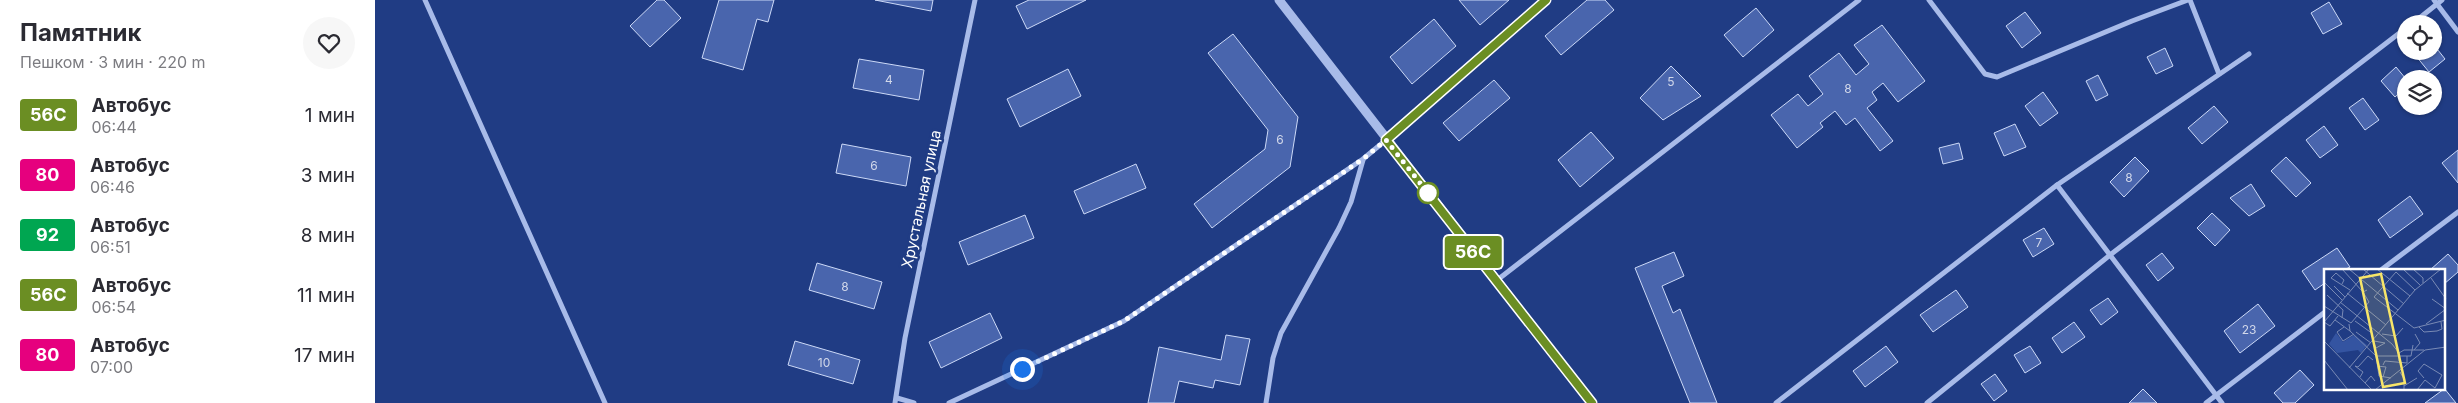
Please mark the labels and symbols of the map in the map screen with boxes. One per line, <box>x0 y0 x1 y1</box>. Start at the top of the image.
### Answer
house number: 4 <box>885 72 893 87</box>
house number: 5 <box>1667 74 1675 89</box>
house number: 8 <box>1844 81 1852 96</box>
street label: Хрустальная улица <box>897 128 945 270</box>
house number: 6 <box>1276 132 1284 147</box>
house number: 6 <box>870 158 878 173</box>
house number: 8 <box>2125 170 2133 185</box>
unlabelled marker <box>1417 182 1439 204</box>
house number: 7 <box>2036 235 2043 250</box>
line badge: 56С <box>1444 236 1502 268</box>
inset map <box>2324 269 2445 390</box>
house number: 8 <box>841 279 849 294</box>
house number: 23 <box>2242 322 2256 337</box>
house number: 10 <box>818 355 830 370</box>
your location <box>1010 357 1035 382</box>

